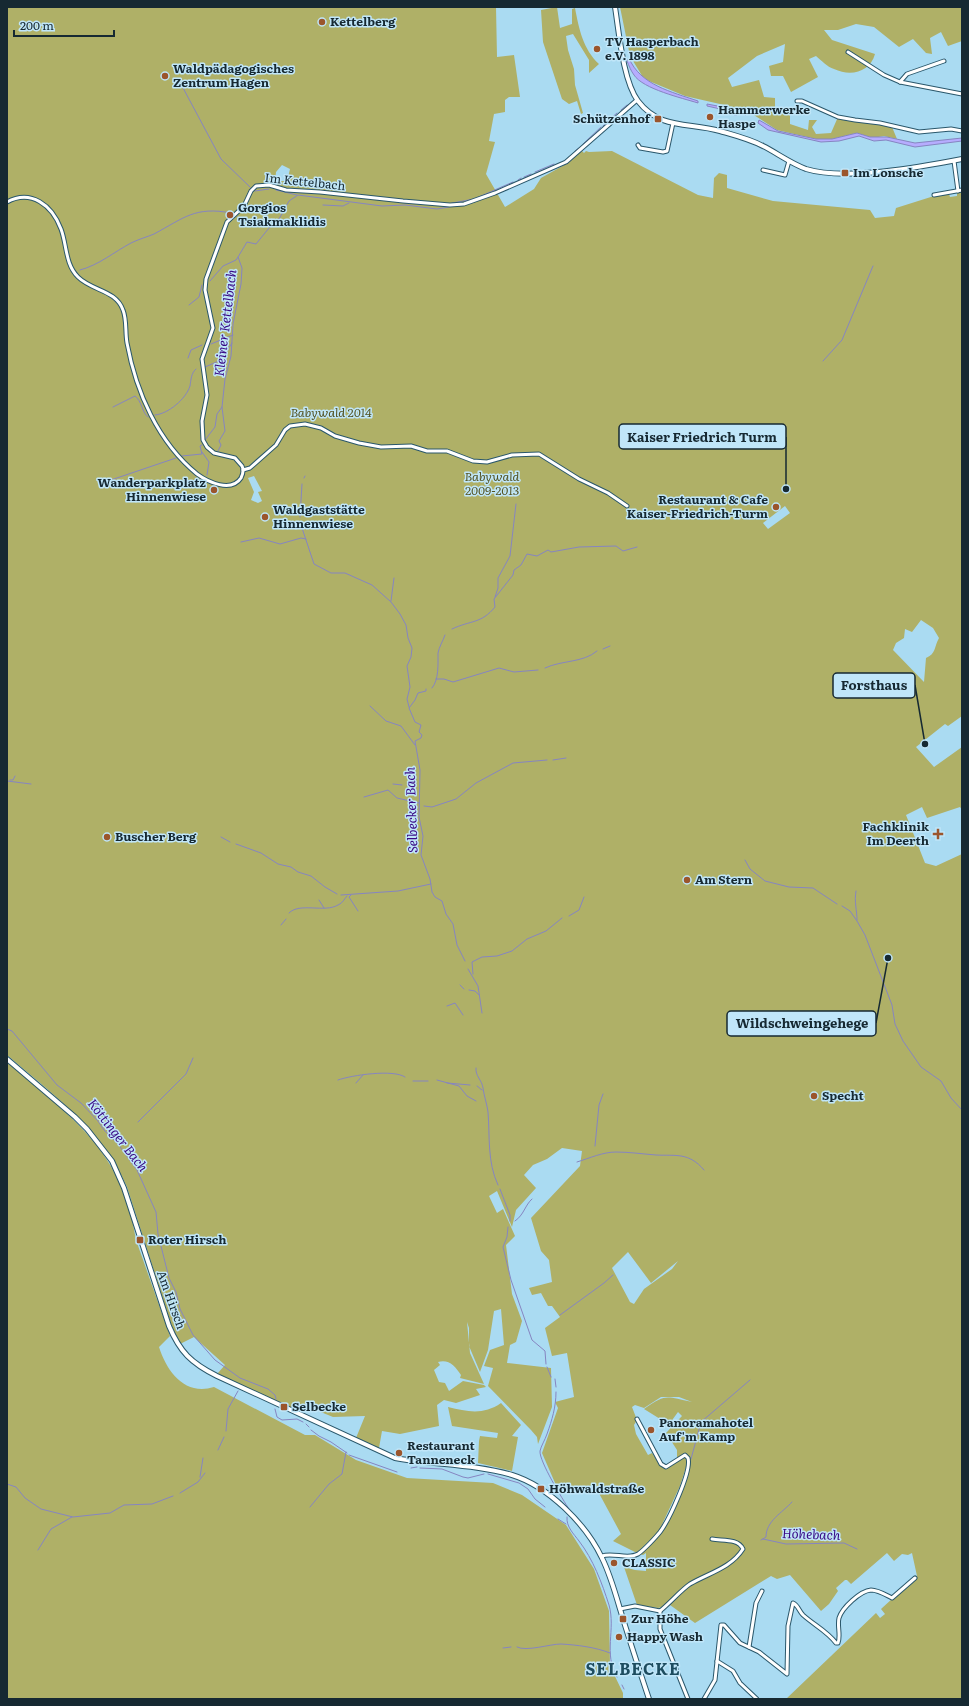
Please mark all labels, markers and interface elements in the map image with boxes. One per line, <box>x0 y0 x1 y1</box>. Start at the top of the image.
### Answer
scale bar <box>14 12 114 38</box>
place label: Kettelberg <box>330 12 396 30</box>
text: 200 m <box>20 16 54 34</box>
marker: Kettelberg <box>317 17 327 27</box>
place label: TV Hasperbach e.V. 1898 <box>605 32 699 64</box>
marker: TV Hasperbach e.V. 1898 <box>592 44 602 54</box>
place label: Waldpädagogisches Zentrum Hagen <box>173 59 294 91</box>
marker: Waldpädagogisches Zentrum Hagen <box>160 71 170 81</box>
place label: Hammerwerke Haspe <box>718 100 810 132</box>
place label: Schützenhof <box>573 109 652 127</box>
marker: Hammerwerke Haspe <box>705 112 715 122</box>
marker: Schützenhof <box>653 114 663 124</box>
place label: Im Lonsche <box>853 163 923 181</box>
street label: Im Kettelbach <box>264 168 346 194</box>
marker: Im Lonsche <box>840 168 850 178</box>
place label: Gorgios Tsiakmaklidis <box>238 198 326 230</box>
marker: Gorgios Tsiakmaklidis <box>225 210 235 220</box>
water label: Kleiner Kettelbach <box>209 268 241 378</box>
park label: Babywald 2014 <box>290 403 372 421</box>
callout: Kaiser Friedrich Turm <box>619 424 786 449</box>
text: Kaiser Friedrich Turm <box>627 427 777 446</box>
park label: Babywald 2009-2013 <box>465 467 520 499</box>
place label: Wanderparkplatz Hinnenwiese <box>98 473 207 505</box>
marker: Wanderparkplatz Hinnenwiese <box>209 485 219 495</box>
place label: Restaurant & Cafe Kaiser-Friedrich-Turm <box>627 490 768 522</box>
place label: Waldgaststätte Hinnenwiese <box>273 500 365 532</box>
marker: Restaurant & Cafe Kaiser-Friedrich-Turm <box>771 502 781 512</box>
marker: Waldgaststätte Hinnenwiese <box>260 512 270 522</box>
callout: Forsthaus <box>833 673 915 698</box>
text: Forsthaus <box>841 675 908 694</box>
water label: Selbecker Bach <box>399 766 421 853</box>
place label: Fachklinik Im Deerth <box>863 817 930 849</box>
place label: Buscher Berg <box>115 827 197 845</box>
marker: Fachklinik Im Deerth <box>932 828 944 840</box>
marker: Buscher Berg <box>102 832 112 842</box>
place label: Am Stern <box>695 870 753 888</box>
marker: Am Stern <box>682 875 692 885</box>
callout: Wildschweingehege <box>727 1011 876 1036</box>
text: Wildschweingehege <box>736 1013 868 1032</box>
place label: Specht <box>822 1086 864 1104</box>
marker: Specht <box>809 1091 819 1101</box>
water label: Köttinger Bach <box>84 1094 153 1175</box>
place label: Roter Hirsch <box>148 1230 227 1248</box>
marker: Roter Hirsch <box>135 1235 145 1245</box>
street label: Am Hirsch <box>153 1268 191 1332</box>
place label: Selbecke <box>292 1397 346 1415</box>
marker: Selbecke <box>279 1402 289 1412</box>
place label: Panoramahotel Auf'm Kamp <box>659 1413 754 1445</box>
marker: Panoramahotel Auf'm Kamp <box>646 1425 656 1435</box>
place label: Restaurant Tanneneck <box>407 1436 476 1468</box>
marker: Restaurant Tanneneck <box>394 1448 404 1458</box>
place label: Höhwaldstraße <box>549 1479 644 1497</box>
marker: Höhwaldstraße <box>536 1484 546 1494</box>
water label: Höhebach <box>781 1523 841 1544</box>
place label: CLASSIC <box>622 1553 676 1571</box>
marker: CLASSIC <box>609 1558 619 1568</box>
place label: Zur Höhe <box>631 1609 689 1627</box>
marker: Zur Höhe <box>618 1614 628 1624</box>
place label: Happy Wash <box>627 1627 703 1645</box>
marker: Happy Wash <box>614 1632 624 1642</box>
district label: SELBECKE <box>585 1656 681 1680</box>

